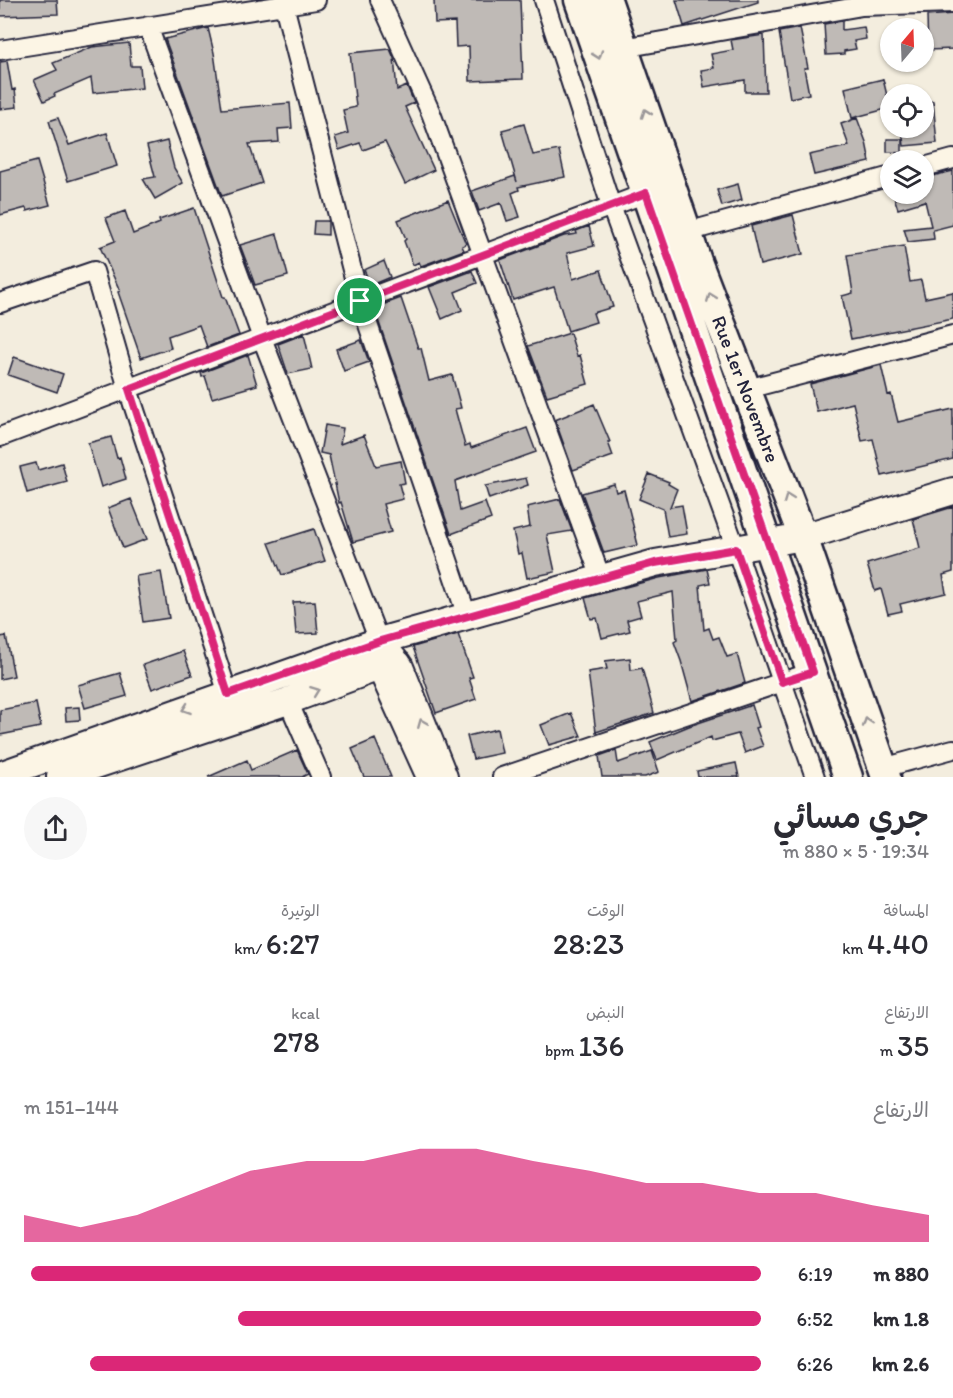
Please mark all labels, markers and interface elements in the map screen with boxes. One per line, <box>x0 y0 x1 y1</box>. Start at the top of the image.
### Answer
north arrow <box>880 18 934 72</box>
map controls <box>880 18 934 204</box>
one-way arrow <box>590 49 603 60</box>
button: locate <box>880 84 934 138</box>
one-way arrow <box>640 108 653 119</box>
button: layers <box>880 150 934 204</box>
pin <box>334 275 385 326</box>
icon: arrive <box>343 284 376 317</box>
one-way arrow <box>706 292 718 303</box>
street label: Rue 1er Novembre <box>707 312 785 466</box>
one-way arrow <box>783 493 796 504</box>
one-way arrow <box>309 686 320 698</box>
one-way arrow <box>181 702 192 715</box>
one-way arrow <box>861 717 874 728</box>
one-way arrow <box>417 718 429 729</box>
button: share <box>24 797 87 860</box>
text: جري مسائي <box>773 797 929 836</box>
text: 19:34 · 5 × 880 m <box>783 839 929 863</box>
text: الوتيرة <box>281 901 320 920</box>
text: الوقت <box>587 901 624 920</box>
text: المسافة <box>883 901 929 920</box>
text: 6:27 <box>266 925 320 962</box>
text: 28:23 <box>553 925 624 962</box>
text: 4.40 <box>867 925 929 962</box>
text: /km <box>234 939 266 958</box>
text: km <box>842 939 867 958</box>
text: النبض <box>586 1003 624 1022</box>
text: الارتفاع <box>884 1003 929 1022</box>
text: kcal <box>291 1004 320 1023</box>
text: 278 <box>273 1023 320 1060</box>
text: 136 <box>578 1027 624 1064</box>
text: 35 <box>897 1027 929 1064</box>
text: bpm <box>545 1041 578 1060</box>
text: m <box>880 1041 897 1060</box>
text: 144–151 m <box>24 1095 119 1119</box>
text: الارتفاع <box>873 1098 929 1122</box>
text: 6:19 <box>798 1262 833 1286</box>
text: 880 m <box>873 1262 929 1286</box>
text: 6:52 <box>797 1307 833 1331</box>
text: 1.8 km <box>873 1307 929 1331</box>
text: 6:26 <box>796 1352 833 1376</box>
text: 2.6 km <box>872 1352 929 1376</box>

